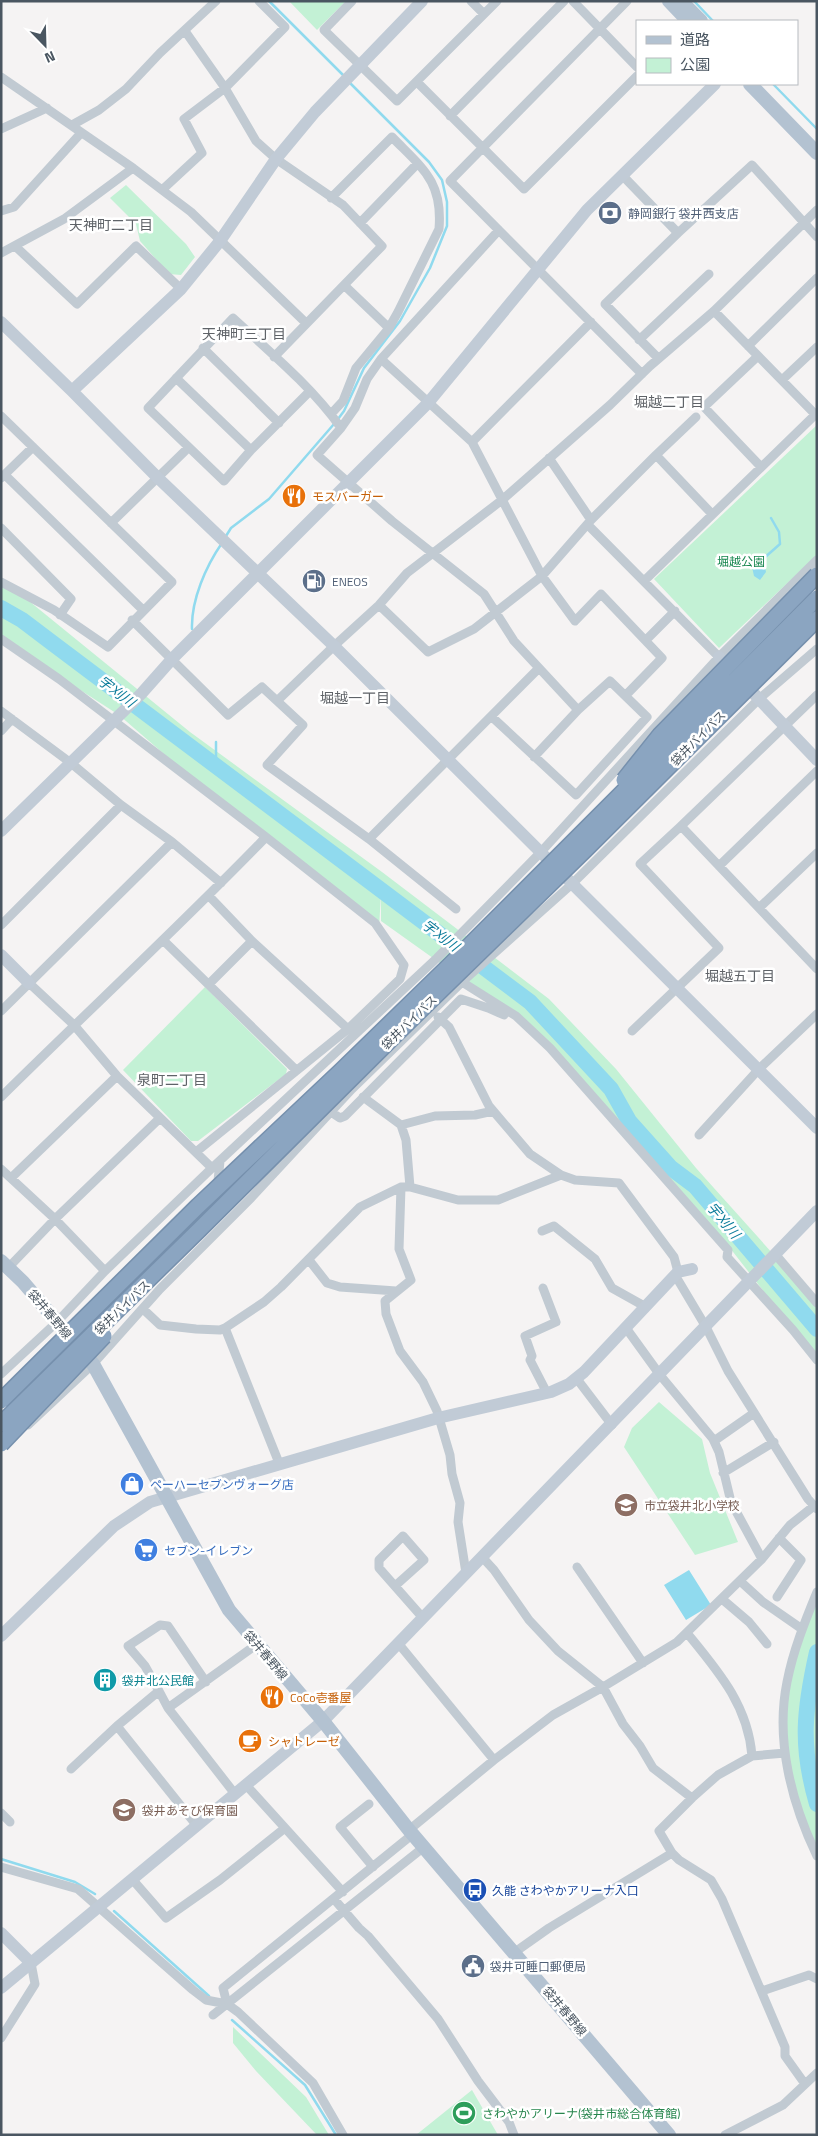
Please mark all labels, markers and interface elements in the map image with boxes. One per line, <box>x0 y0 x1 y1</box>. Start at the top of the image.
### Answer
north arrow <box>20 20 70 70</box>
legend <box>636 20 798 85</box>
text: 道路 <box>680 28 710 51</box>
text: N <box>42 46 59 69</box>
text: 公園 <box>680 53 710 76</box>
bank icon: 静岡銀行 袋井西支店 <box>597 200 623 226</box>
place label: 静岡銀行 袋井西支店 <box>628 204 739 223</box>
district label: 天神町二丁目 <box>69 214 153 235</box>
district label: 天神町三丁目 <box>202 323 286 344</box>
district label: 堀越二丁目 <box>634 391 704 412</box>
restaurant icon: モスバーガー <box>281 483 307 509</box>
place label: モスバーガー <box>312 487 384 506</box>
park label: 堀越公園 <box>717 552 765 571</box>
fuel station icon: ENEOS <box>301 568 327 594</box>
place label: ENEOS <box>332 572 368 591</box>
water label: 宇刈川 <box>94 670 142 713</box>
district label: 堀越一丁目 <box>320 687 390 708</box>
street label: 袋井バイパス <box>665 706 730 771</box>
water label: 宇刈川 <box>418 914 466 957</box>
district label: 堀越五丁目 <box>705 965 775 986</box>
street label: 袋井バイパス <box>376 990 441 1054</box>
district label: 泉町二丁目 <box>137 1069 207 1090</box>
water label: 宇刈川 <box>702 1197 747 1244</box>
street label: 袋井バイパス <box>89 1275 154 1339</box>
street label: 袋井春野線 <box>23 1284 77 1343</box>
shop icon: ペーハーセブンヴォーグ店 <box>119 1471 145 1497</box>
place label: ペーハーセブンヴォーグ店 <box>150 1475 294 1494</box>
school or university icon: 市立袋井北小学校 <box>613 1492 639 1518</box>
place label: 市立袋井北小学校 <box>644 1496 740 1515</box>
supermarket icon: セブン-イレブン <box>133 1537 159 1563</box>
place label: セブン-イレブン <box>164 1541 253 1560</box>
street label: 袋井春野線 <box>239 1625 293 1684</box>
building icon: 袋井北公民館 <box>92 1667 118 1693</box>
place label: 袋井北公民館 <box>121 1671 194 1690</box>
restaurant icon: CoCo壱番屋 <box>259 1684 285 1710</box>
place label: CoCo壱番屋 <box>290 1688 352 1707</box>
cafe icon: シャトレーゼ <box>237 1728 263 1754</box>
place label: シャトレーゼ <box>268 1732 340 1751</box>
school or university icon: 袋井あそび保育園 <box>111 1797 137 1823</box>
place label: 袋井あそび保育園 <box>141 1801 238 1820</box>
bus stop icon: 久能 さわやかアリーナ入口 <box>462 1877 488 1903</box>
place label: 久能 さわやかアリーナ入口 <box>492 1881 639 1900</box>
public building icon: 袋井可睡口郵便局 <box>460 1953 486 1979</box>
place label: 袋井可睡口郵便局 <box>489 1957 586 1976</box>
street label: 袋井春野線 <box>538 1981 592 2040</box>
sports icon: さわやかアリーナ(袋井市総合体育館) <box>451 2100 477 2126</box>
place label: さわやかアリーナ(袋井市総合体育館) <box>482 2104 680 2123</box>

